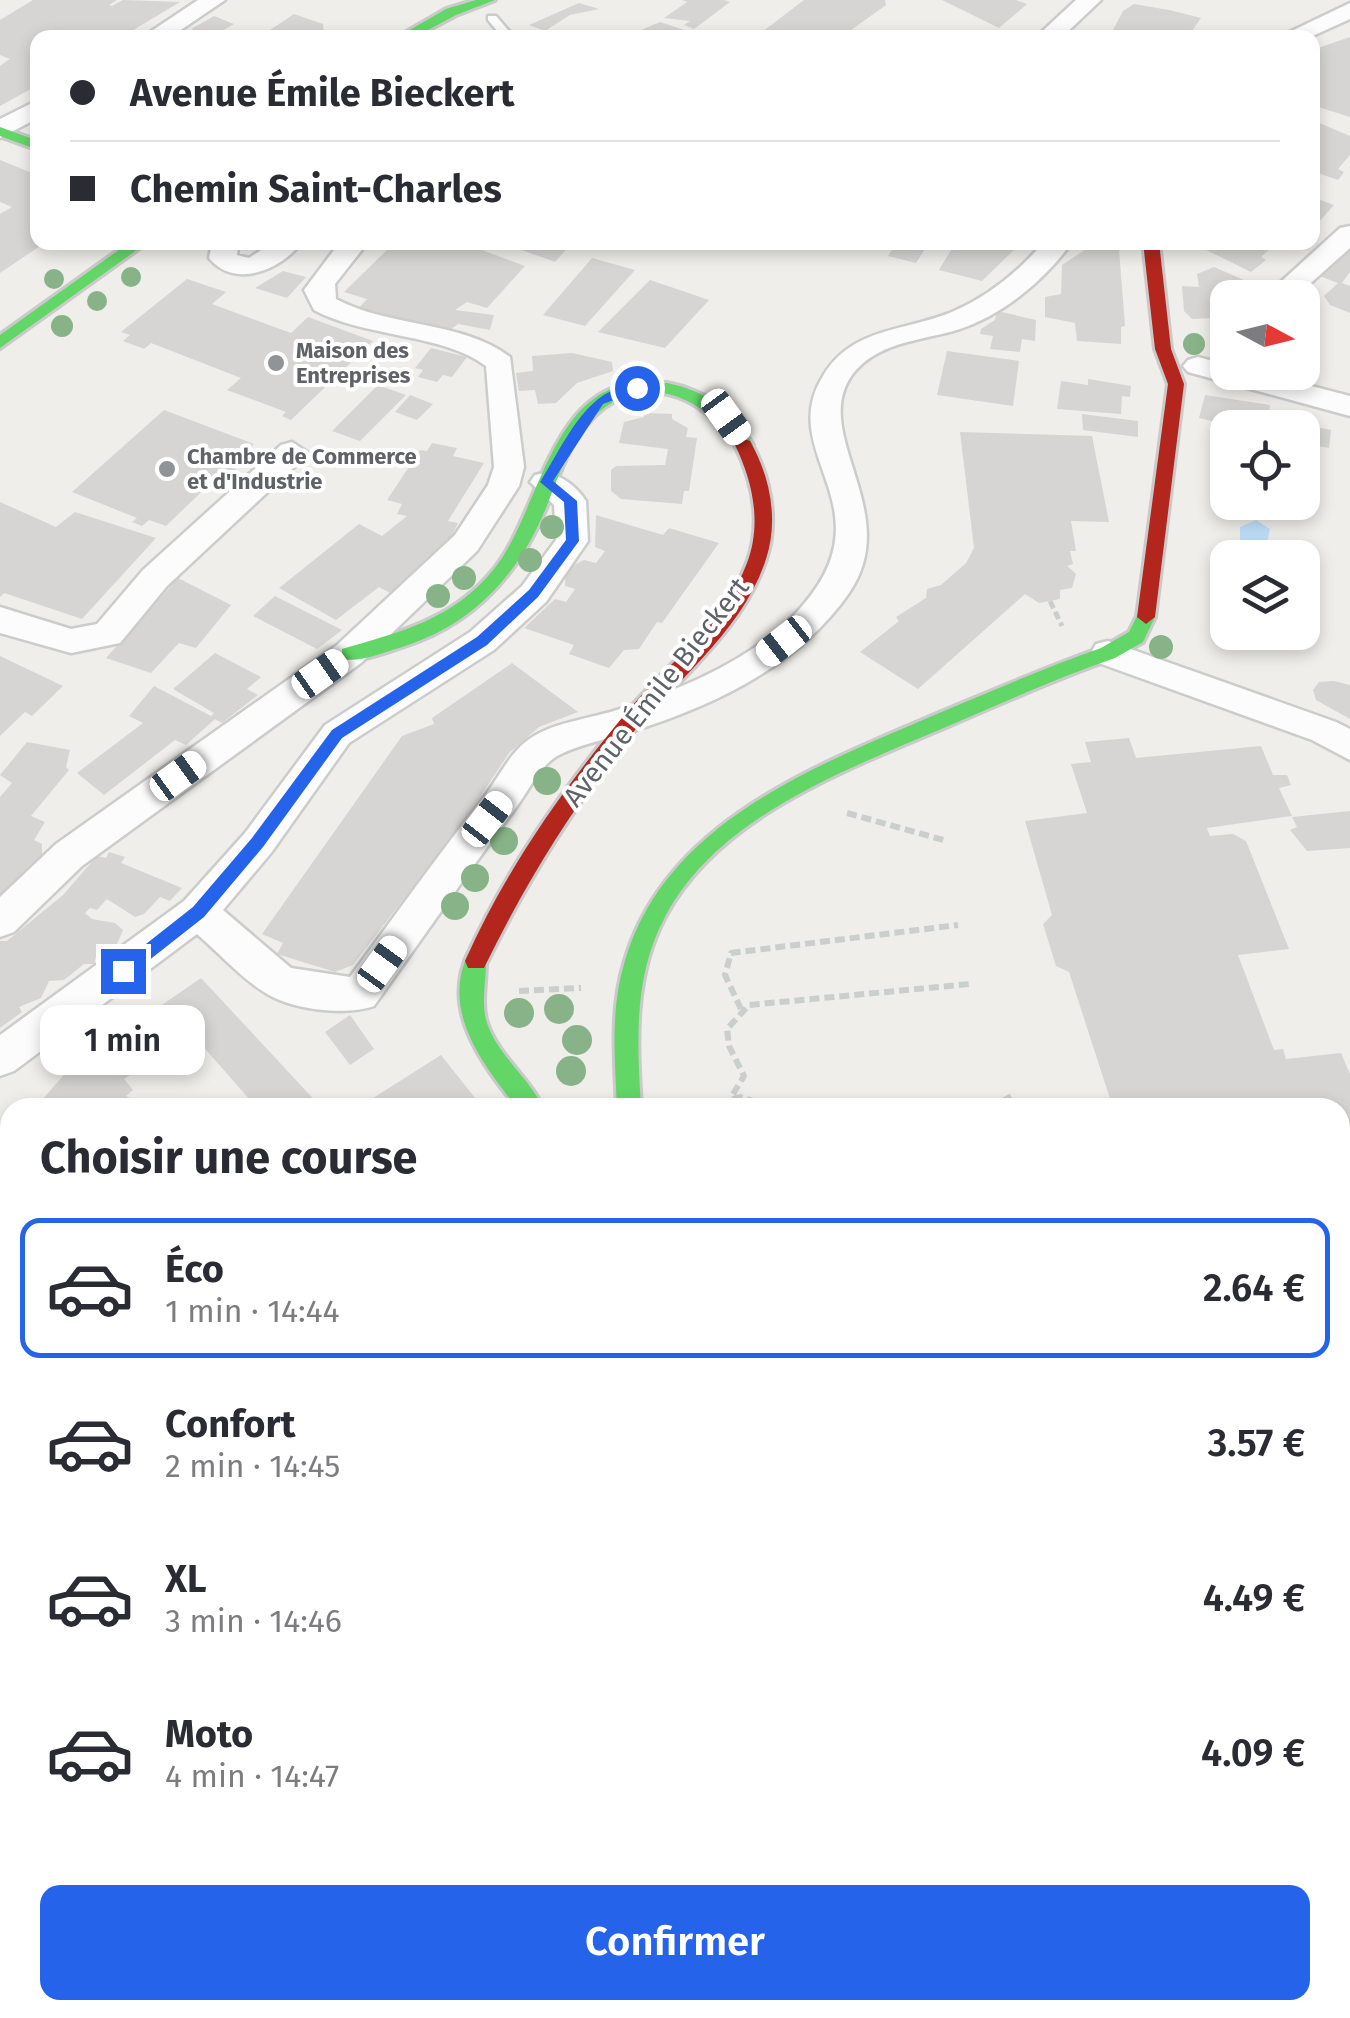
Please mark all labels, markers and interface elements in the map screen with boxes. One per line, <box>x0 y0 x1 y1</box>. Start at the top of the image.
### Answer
text: Avenue Émile Bieckert <box>130 70 514 116</box>
text: Chemin Saint-Charles <box>130 166 502 212</box>
north arrow <box>1210 280 1320 390</box>
map controls <box>1210 280 1320 650</box>
place label: Maison des Entreprises <box>296 337 411 389</box>
marker: Maison des Entreprises <box>265 352 287 374</box>
route start <box>615 366 660 411</box>
car <box>696 384 756 450</box>
button: locate <box>1210 410 1320 520</box>
place label: Chambre de Commerce et d'Industrie <box>187 443 417 495</box>
marker: Chambre de Commerce et d'Industrie <box>156 458 178 480</box>
button: layers <box>1210 540 1320 650</box>
street label: Avenue Émile Bieckert <box>556 570 756 813</box>
car <box>751 611 817 671</box>
car <box>287 645 353 703</box>
car <box>145 746 211 806</box>
car <box>457 786 517 852</box>
car <box>352 931 412 997</box>
route end <box>101 949 146 994</box>
callout: 1 min <box>41 1006 206 1076</box>
text: 1 min <box>84 1021 161 1059</box>
text: Choisir une course <box>40 1131 417 1185</box>
icon: car <box>45 1243 135 1333</box>
text: Éco <box>165 1246 224 1292</box>
text: 2.64 € <box>1203 1265 1305 1311</box>
text: 1 min · 14:44 <box>165 1292 340 1330</box>
icon: car <box>45 1398 135 1488</box>
text: Confort <box>165 1401 295 1447</box>
text: 3.57 € <box>1208 1420 1305 1466</box>
text: 2 min · 14:45 <box>165 1447 340 1485</box>
icon: car <box>45 1553 135 1643</box>
text: XL <box>165 1556 207 1602</box>
text: 4.49 € <box>1203 1575 1305 1621</box>
text: 3 min · 14:46 <box>165 1602 342 1640</box>
icon: car <box>45 1708 135 1798</box>
text: Moto <box>165 1711 253 1757</box>
text: 4.09 € <box>1201 1730 1305 1776</box>
text: 4 min · 14:47 <box>165 1757 339 1795</box>
button: Confirmer <box>40 1885 1310 2000</box>

